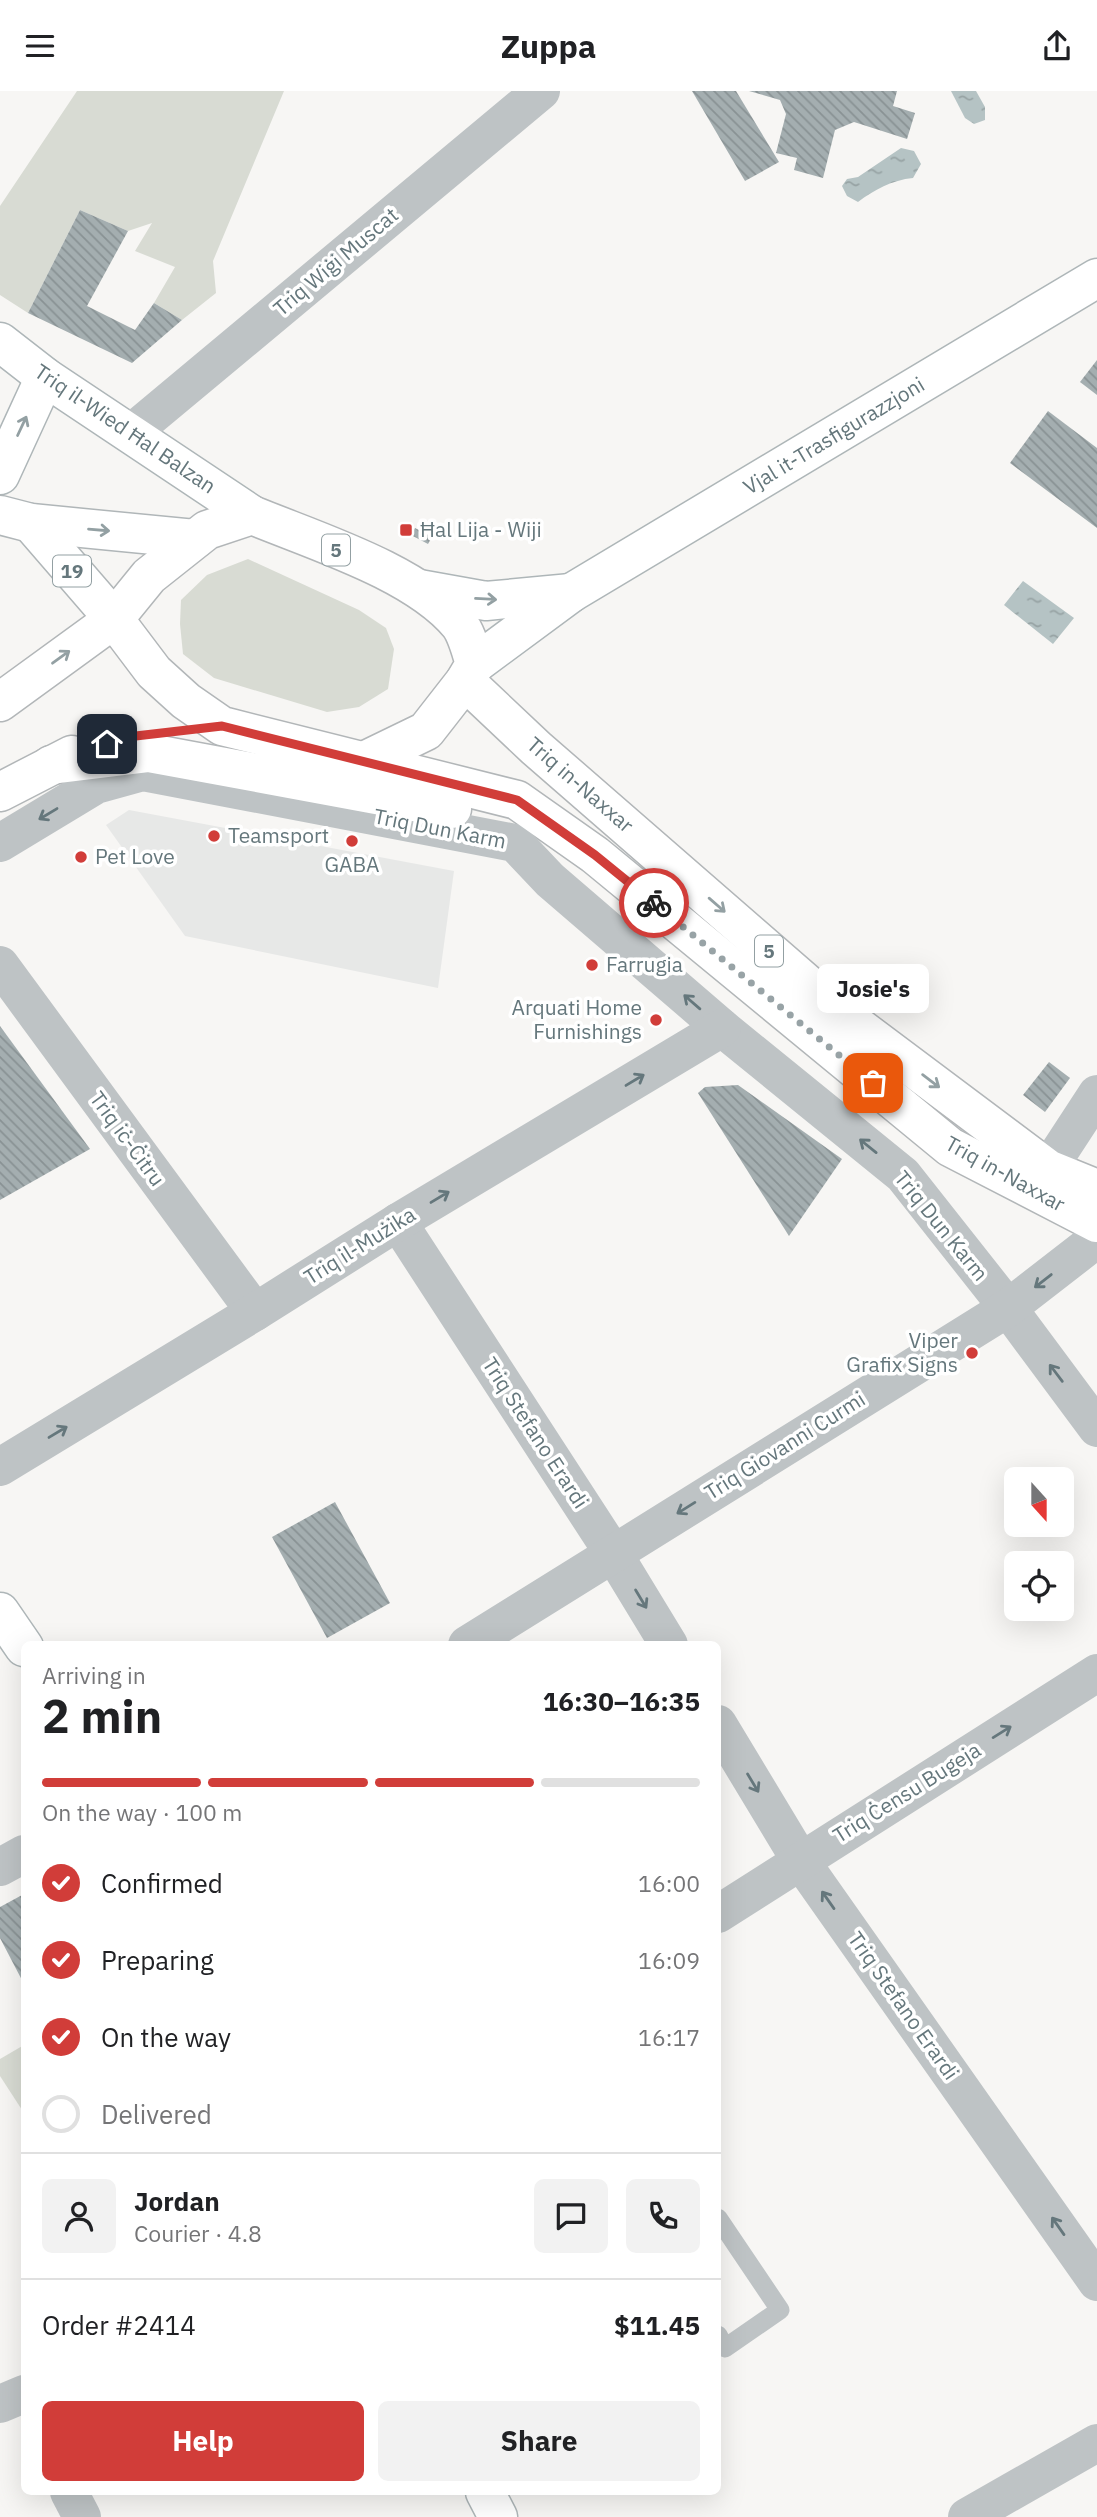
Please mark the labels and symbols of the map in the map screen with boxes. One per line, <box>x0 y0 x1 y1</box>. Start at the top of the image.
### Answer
street label: Triq Wiġi Muscat <box>267 201 404 322</box>
street label: Triq il-Wied Ħal Balzan <box>29 357 222 499</box>
street label: Vjal it-Trasfigurazzjoni <box>738 370 929 500</box>
one-way arrow <box>16 416 30 437</box>
place label: Ħal Lija - Wiji <box>420 515 542 543</box>
marker: Ħal Lija - Wiji <box>398 522 414 538</box>
one-way arrow <box>87 524 109 537</box>
road number: 5 <box>322 535 350 565</box>
road number: 19 <box>53 555 91 586</box>
one-way arrow <box>474 593 497 606</box>
one-way arrow <box>51 650 70 665</box>
pin <box>77 714 137 774</box>
street label: Triq in-Naxxar <box>521 730 640 839</box>
street label: Triq Dun Karm <box>372 801 509 855</box>
one-way arrow <box>38 807 58 821</box>
place label: Teamsport <box>228 821 329 849</box>
marker: Teamsport <box>206 828 222 844</box>
marker: GABA <box>344 833 360 849</box>
place label: Pet Love <box>95 842 175 870</box>
marker: Pet Love <box>73 849 89 865</box>
place label: GABA <box>324 850 380 878</box>
courier <box>619 868 689 938</box>
one-way arrow <box>708 897 726 913</box>
road number: 5 <box>755 936 783 967</box>
place label: Farrugia <box>606 950 683 978</box>
marker: Farrugia <box>584 957 600 973</box>
callout: Josie's <box>817 964 929 1013</box>
place label: Arquati Home Furnishings <box>512 993 642 1045</box>
one-way arrow <box>683 994 701 1010</box>
marker: Arquati Home Furnishings <box>648 1012 664 1028</box>
pin <box>843 1053 903 1113</box>
one-way arrow <box>625 1073 645 1087</box>
one-way arrow <box>921 1074 940 1088</box>
street label: Triq iċ-Ċitru <box>84 1085 172 1192</box>
street label: Triq in-Naxxar <box>941 1129 1071 1218</box>
one-way arrow <box>859 1138 877 1154</box>
street label: Triq Dun Karm <box>889 1164 995 1286</box>
one-way arrow <box>429 1189 449 1203</box>
street label: Triq il-Mużika <box>298 1200 421 1291</box>
one-way arrow <box>1034 1273 1053 1288</box>
place label: Viper Grafix Signs <box>846 1326 958 1378</box>
marker: Viper Grafix Signs <box>964 1345 980 1361</box>
street label: Triq Stefano Erardi <box>476 1351 595 1513</box>
one-way arrow <box>1049 1364 1064 1383</box>
street label: Triq Giovanni Curmi <box>699 1384 870 1506</box>
one-way arrow <box>48 1424 68 1438</box>
north arrow <box>1004 1467 1074 1537</box>
one-way arrow <box>677 1501 696 1516</box>
one-way arrow <box>635 1589 649 1609</box>
one-way arrow <box>992 1725 1012 1739</box>
street label: Triq Ċensu Bugeja <box>827 1735 986 1849</box>
one-way arrow <box>746 1772 760 1792</box>
one-way arrow <box>821 1891 835 1910</box>
street label: Triq Stefano Erardi <box>842 1926 965 2085</box>
one-way arrow <box>1051 2217 1065 2236</box>

